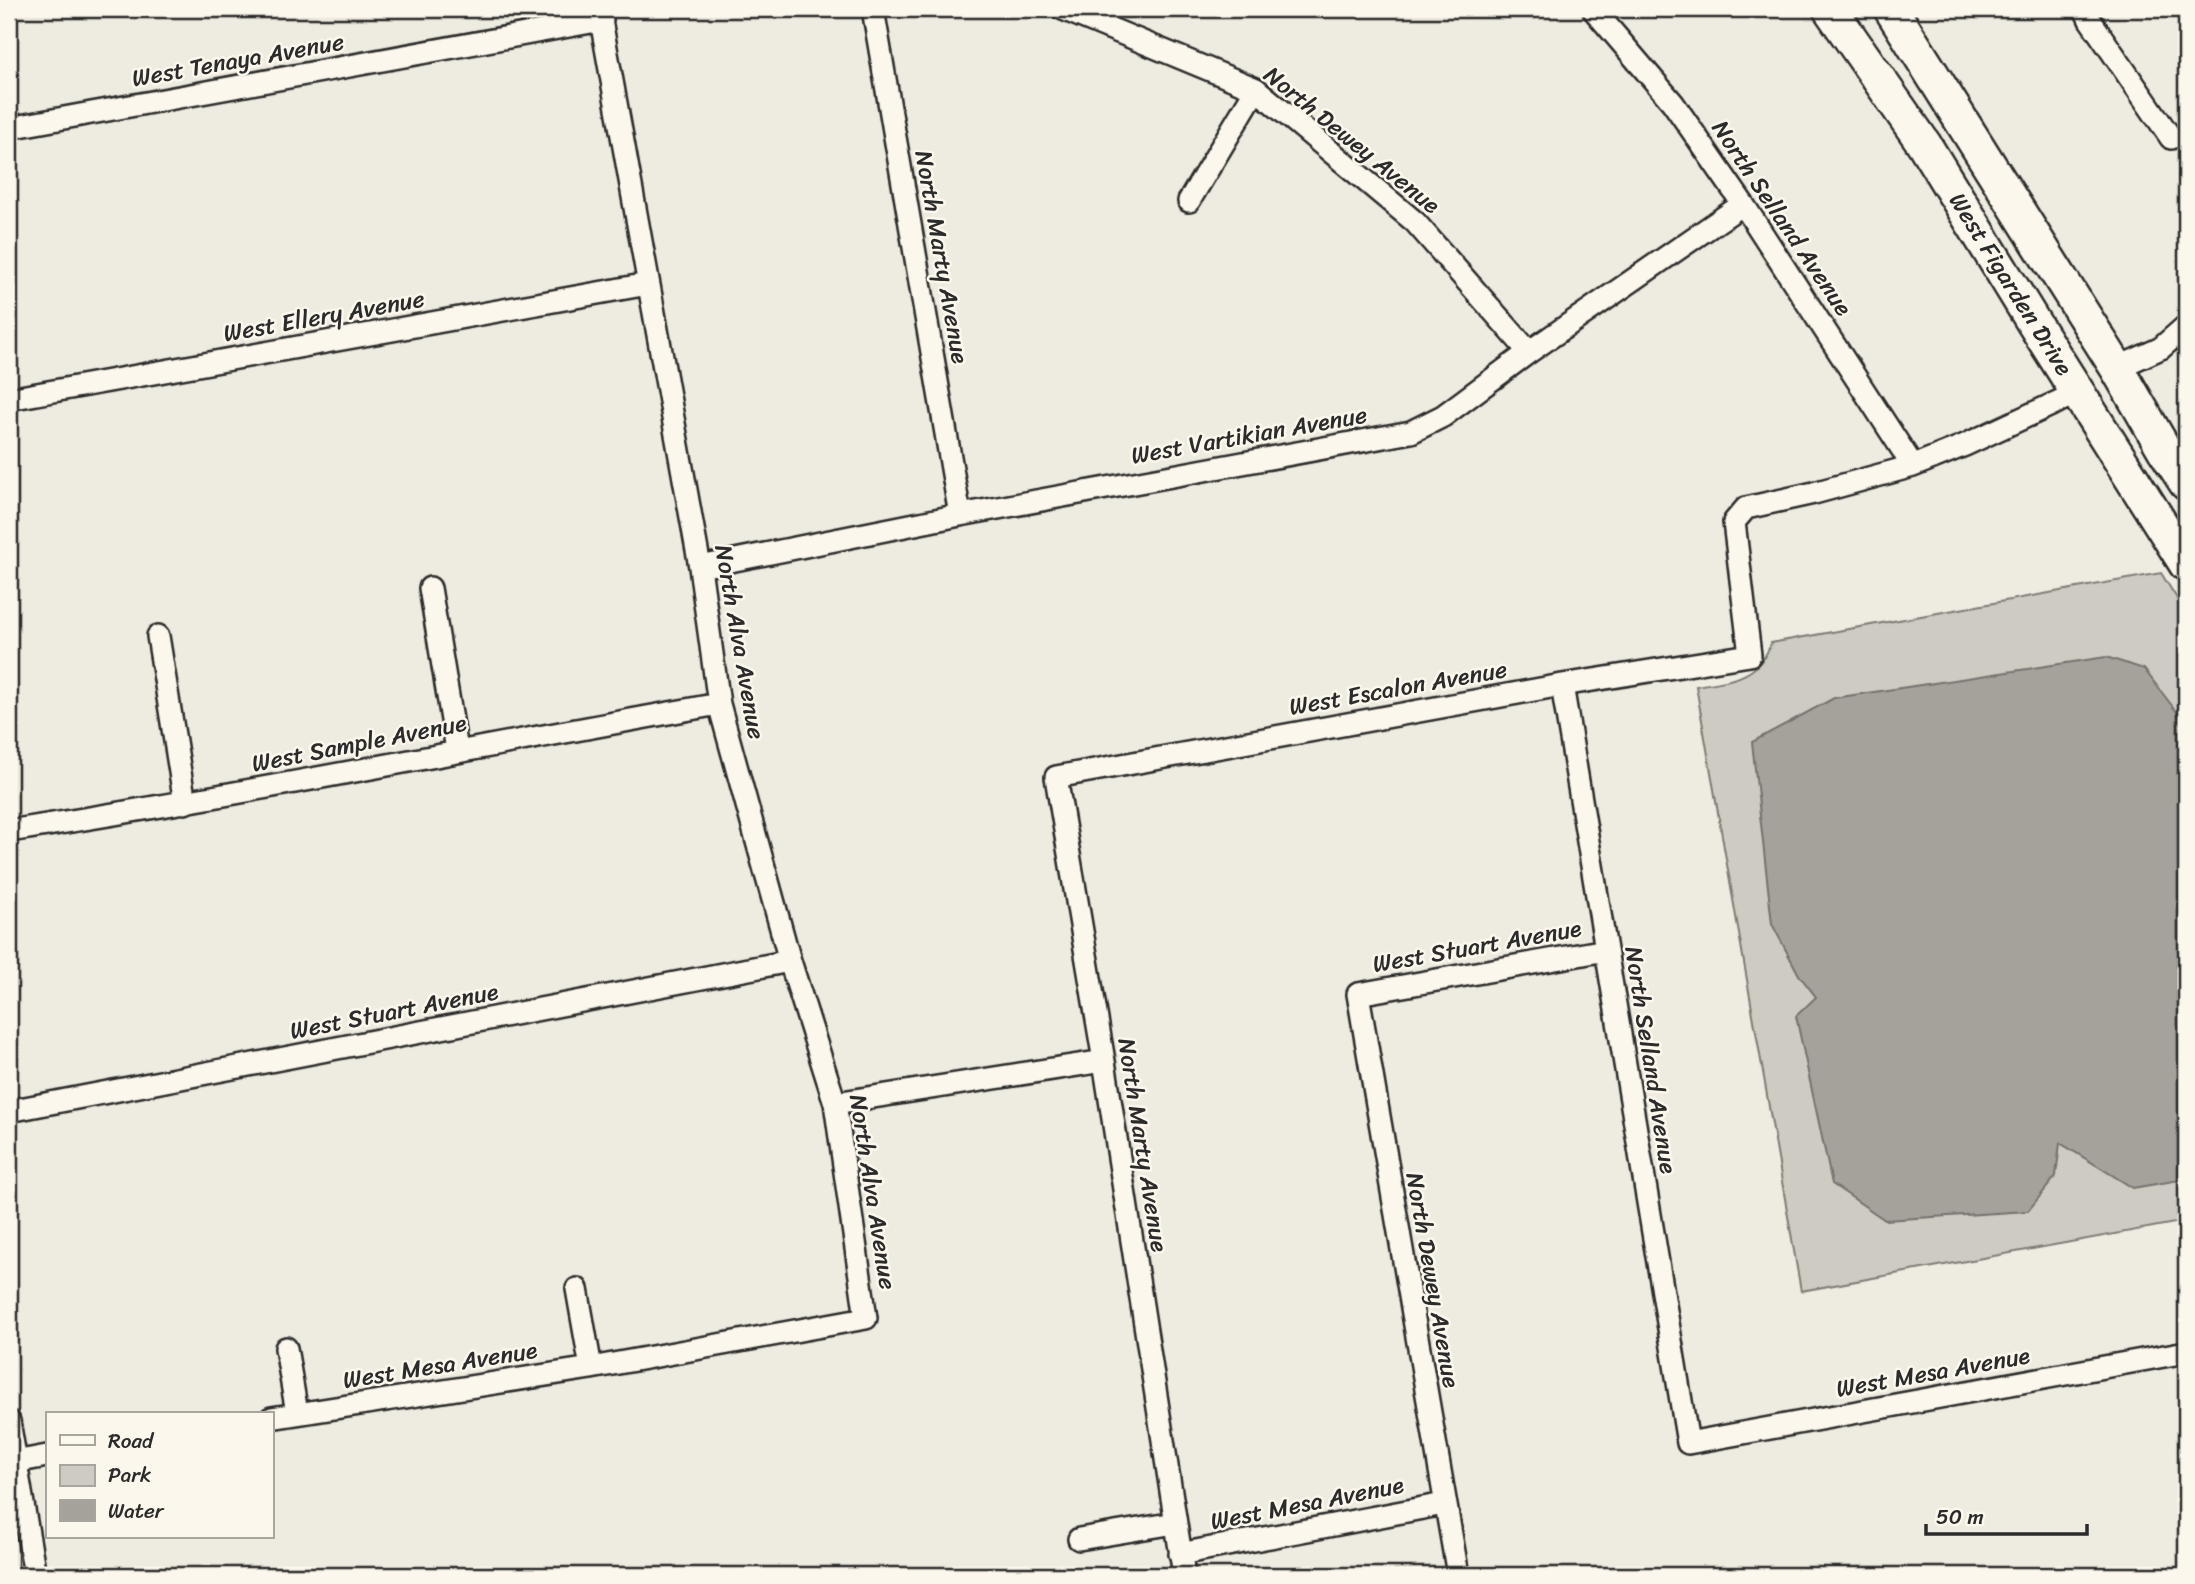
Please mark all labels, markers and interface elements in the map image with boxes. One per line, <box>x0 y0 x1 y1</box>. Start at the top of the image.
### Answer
street label: West Tenaya Avenue <box>129 21 347 99</box>
street label: North Dewey Avenue <box>1254 55 1450 225</box>
street label: North Selland Avenue <box>1700 111 1864 325</box>
street label: North Marty Avenue <box>903 147 982 367</box>
street label: West Figarden Drive <box>1938 184 2085 385</box>
street label: West Ellery Avenue <box>220 278 428 354</box>
street label: West Vartikian Avenue <box>1128 394 1370 476</box>
street label: North Alva Avenue <box>702 541 778 743</box>
street label: West Escalon Avenue <box>1286 648 1510 728</box>
street label: West Sample Avenue <box>248 701 470 784</box>
street label: West Stuart Avenue <box>1369 907 1585 985</box>
street label: North Selland Avenue <box>1612 943 1690 1177</box>
street label: West Stuart Avenue <box>286 970 502 1052</box>
street label: North Marty Avenue <box>1105 1035 1181 1255</box>
street label: North Alva Avenue <box>837 1091 909 1293</box>
street label: North Dewey Avenue <box>1393 1169 1473 1391</box>
street label: West Mesa Avenue <box>340 1329 541 1401</box>
street label: West Mesa Avenue <box>1833 1334 2034 1410</box>
legend <box>46 1412 273 1538</box>
text: Road <box>108 1422 155 1460</box>
text: Park <box>108 1456 151 1494</box>
street label: West Mesa Avenue <box>1207 1464 1408 1542</box>
text: Water <box>108 1492 165 1530</box>
scale bar <box>1926 1493 2086 1537</box>
text: 50 m <box>1936 1498 1984 1536</box>

